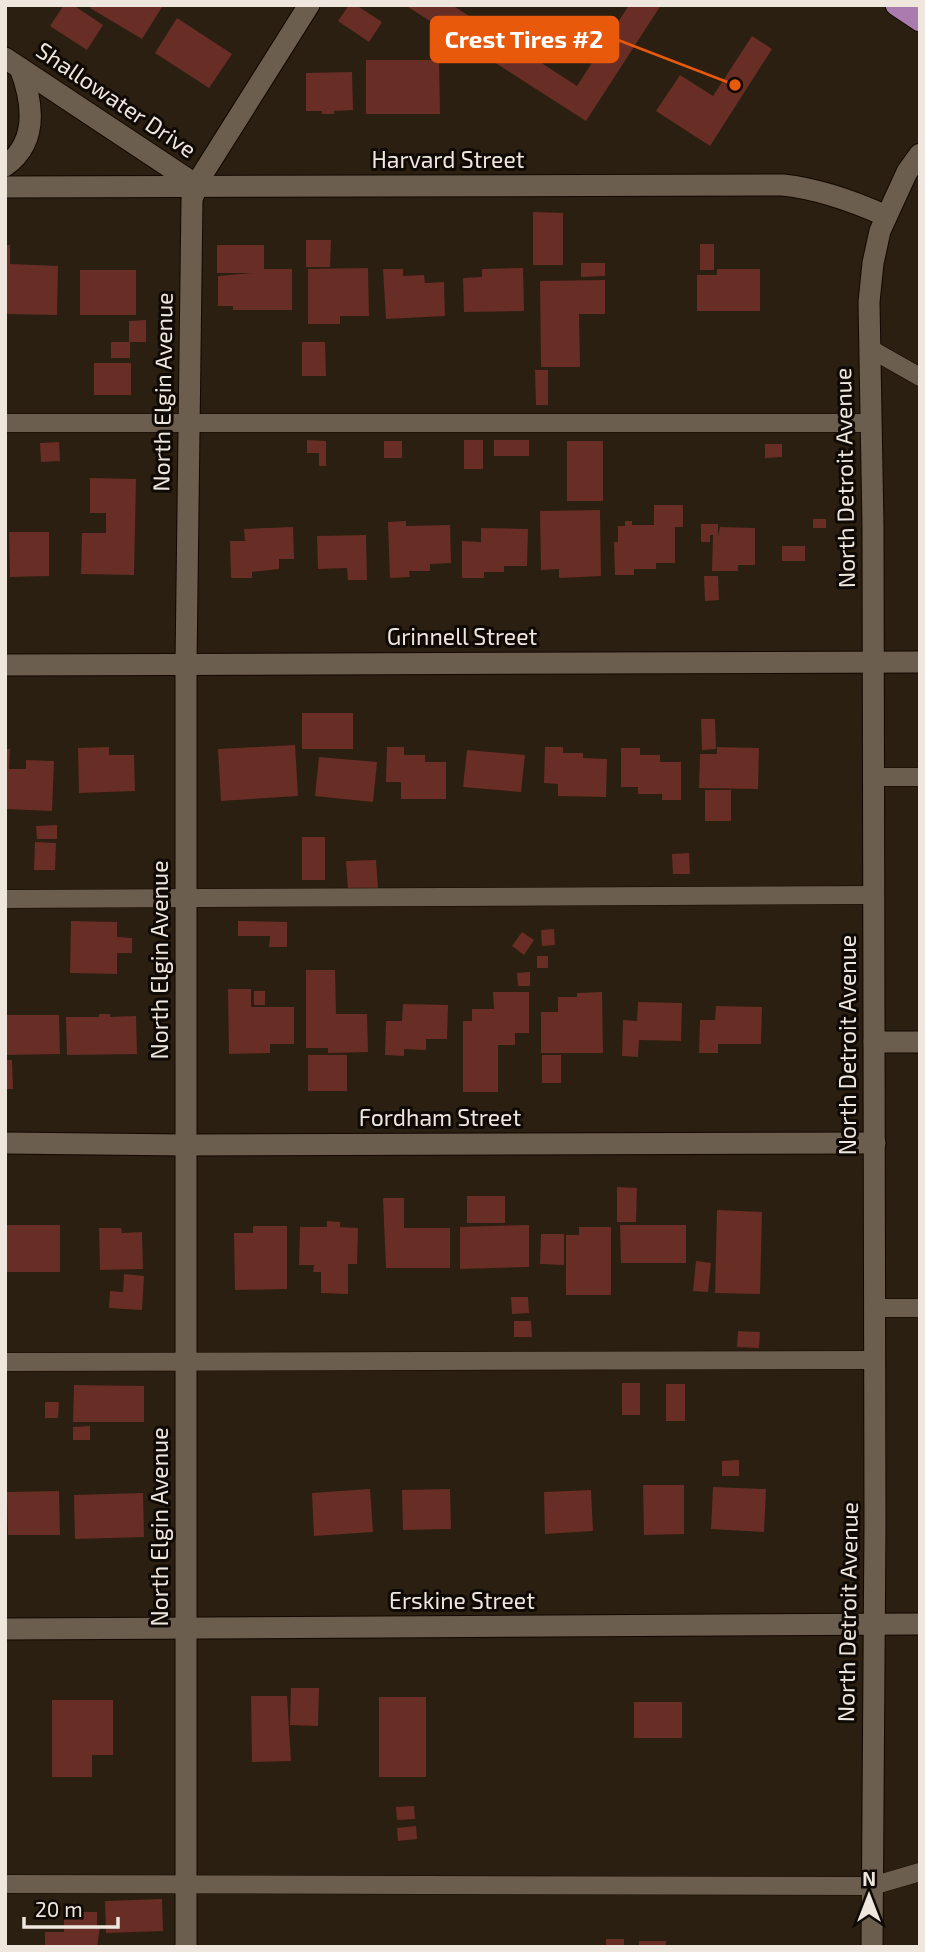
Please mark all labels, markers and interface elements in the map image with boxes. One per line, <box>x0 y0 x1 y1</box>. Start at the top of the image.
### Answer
callout: Crest Tires #2 <box>431 17 618 62</box>
text: Crest Tires #2 <box>445 24 603 53</box>
street label: Shallowater Drive <box>31 35 202 163</box>
street label: Harvard Street <box>371 145 525 173</box>
street label: North Elgin Avenue <box>146 292 178 492</box>
street label: North Detroit Avenue <box>828 368 860 588</box>
street label: Grinnell Street <box>387 622 538 650</box>
street label: North Elgin Avenue <box>145 860 173 1060</box>
street label: North Detroit Avenue <box>833 935 861 1155</box>
street label: Fordham Street <box>359 1103 521 1131</box>
street label: North Elgin Avenue <box>145 1427 173 1627</box>
street label: North Detroit Avenue <box>831 1502 863 1722</box>
street label: Erskine Street <box>389 1586 535 1614</box>
north arrow <box>834 1861 904 1931</box>
text: N <box>862 1867 876 1890</box>
scale bar <box>24 1885 119 1929</box>
text: 20 m <box>35 1896 83 1921</box>

